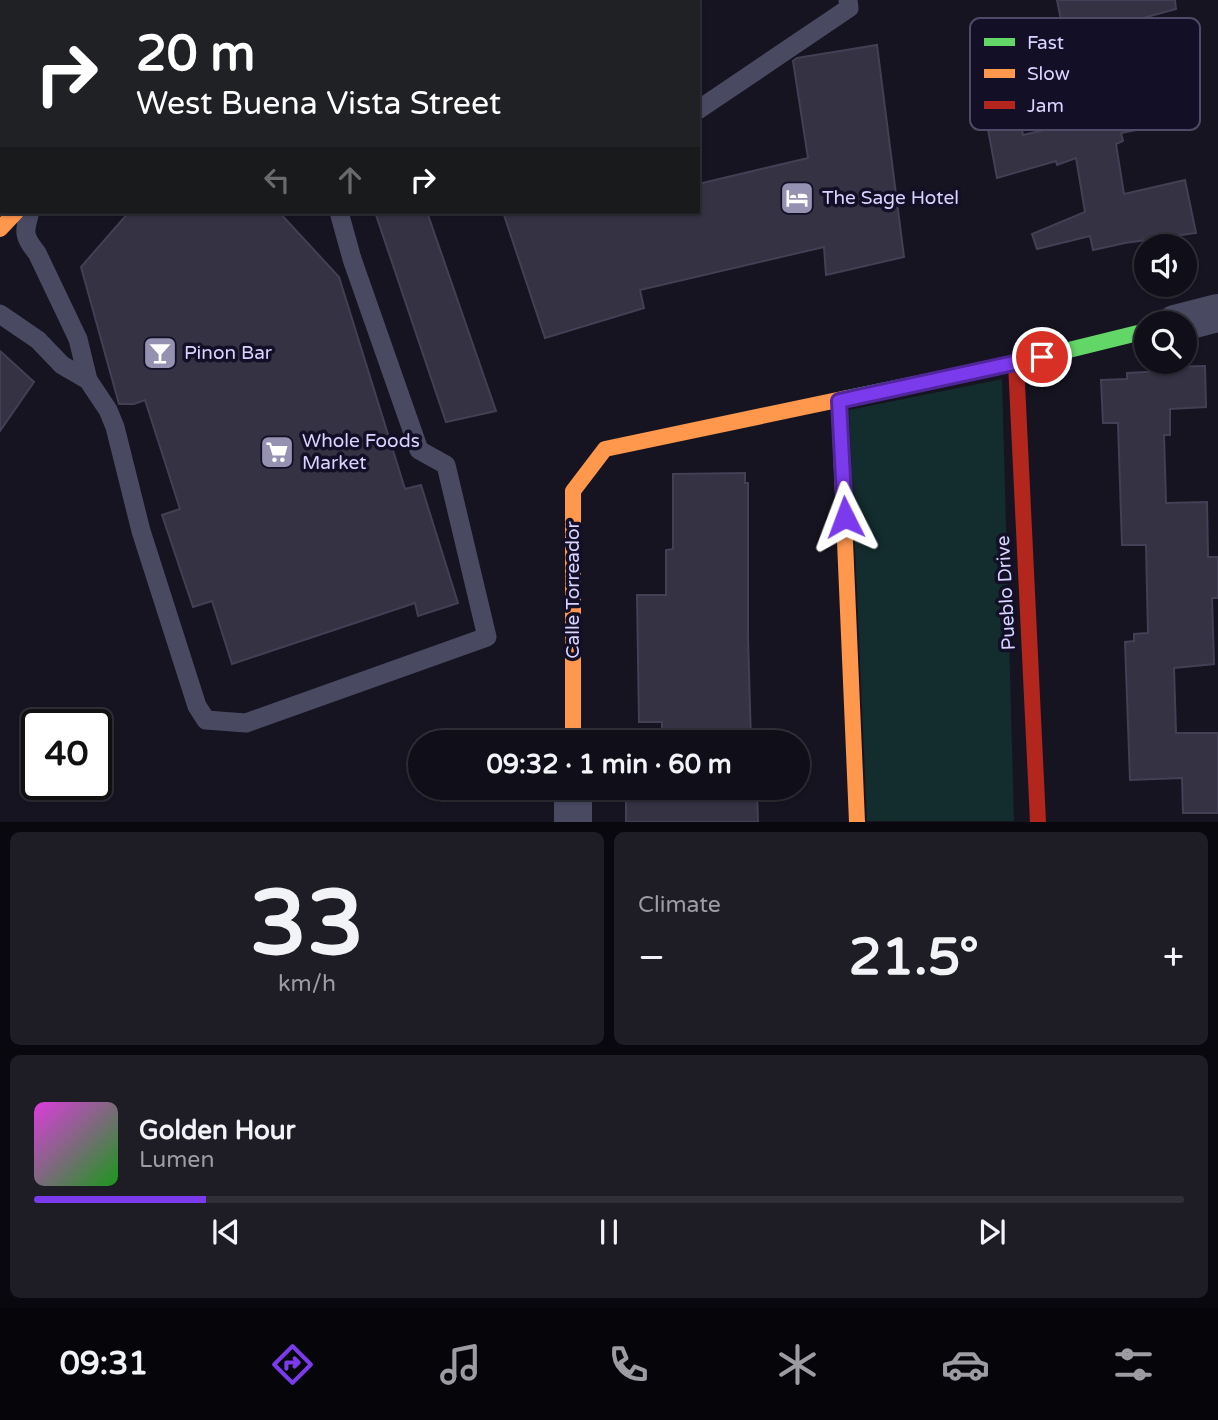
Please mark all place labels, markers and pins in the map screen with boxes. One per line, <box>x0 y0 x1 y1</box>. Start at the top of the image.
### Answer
hotel icon: The Sage Hotel <box>778 179 816 217</box>
place label: The Sage Hotel <box>822 187 959 209</box>
pin <box>1012 327 1072 387</box>
bar icon: Pinon Bar <box>141 334 179 372</box>
place label: Pinon Bar <box>184 342 273 364</box>
place label: Whole Foods Market <box>302 430 420 474</box>
supermarket icon: Whole Foods Market <box>258 433 296 471</box>

